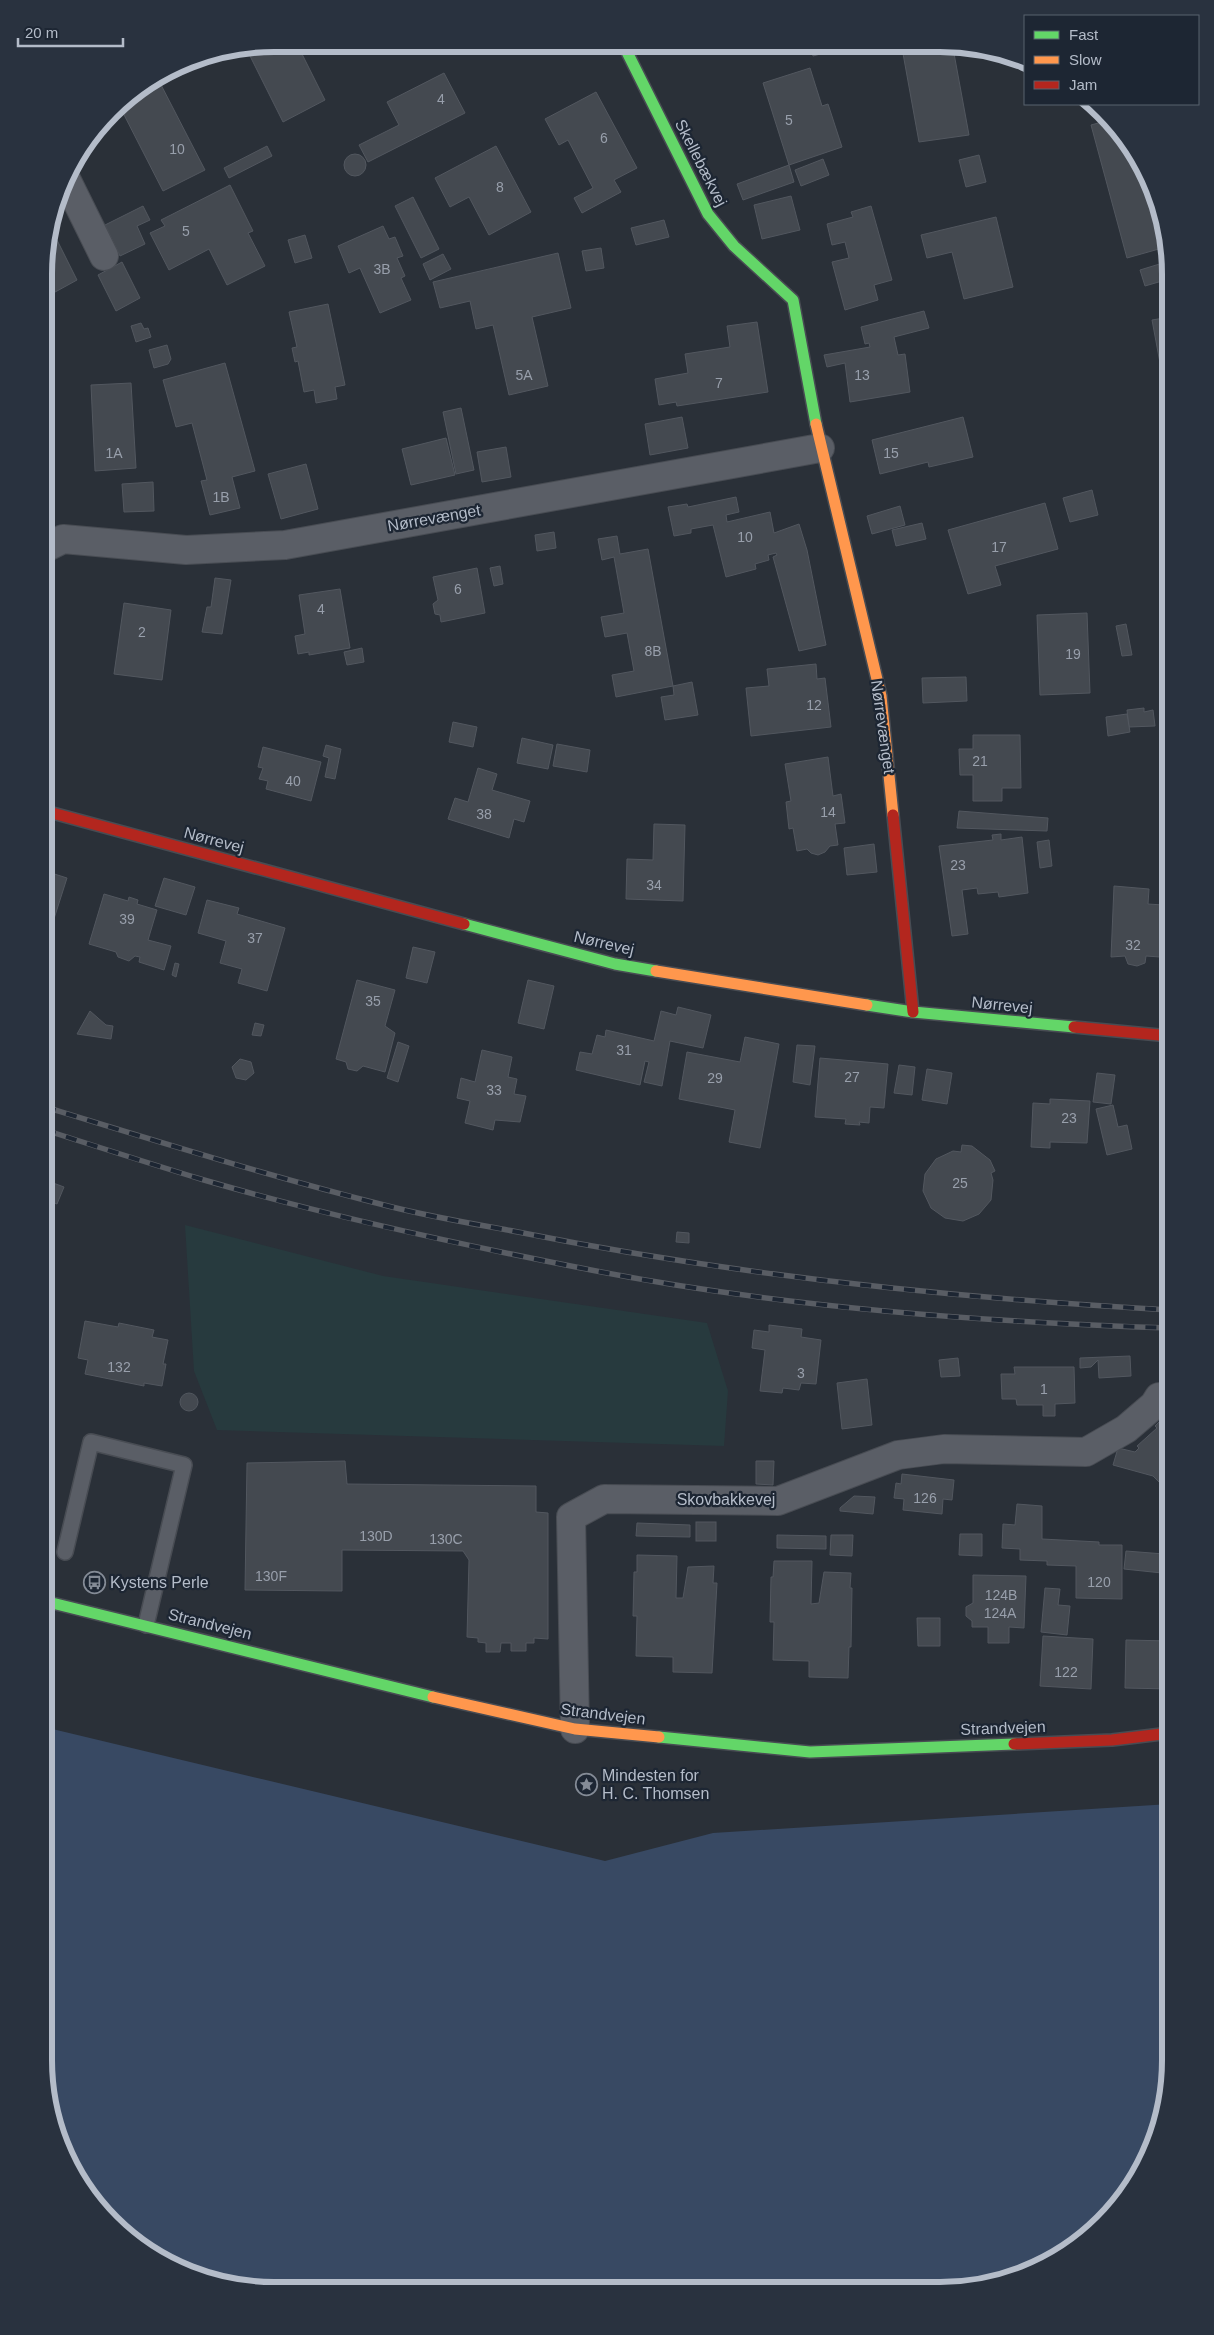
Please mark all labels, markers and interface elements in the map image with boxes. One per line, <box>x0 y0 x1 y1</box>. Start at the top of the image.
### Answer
scale bar <box>18 15 122 47</box>
legend <box>1024 15 1199 105</box>
text: 20 m <box>25 24 58 41</box>
text: Fast <box>1069 26 1099 43</box>
text: Slow <box>1069 51 1102 68</box>
text: Jam <box>1069 76 1097 93</box>
house number: 4 <box>437 91 445 107</box>
house number: 5 <box>785 112 793 128</box>
street label: Skellebækvej <box>672 117 730 209</box>
house number: 6 <box>600 130 608 146</box>
house number: 10 <box>169 141 185 157</box>
house number: 8 <box>496 179 504 195</box>
house number: 5 <box>182 223 190 239</box>
house number: 3B <box>373 261 391 277</box>
house number: 5A <box>515 367 533 383</box>
house number: 13 <box>854 367 870 383</box>
house number: 7 <box>715 375 723 391</box>
house number: 1A <box>105 445 123 461</box>
house number: 15 <box>883 445 899 461</box>
house number: 1B <box>212 489 230 505</box>
street label: Nørrevænget <box>386 501 482 535</box>
house number: 10 <box>737 529 753 545</box>
house number: 17 <box>991 539 1007 555</box>
house number: 6 <box>454 581 462 597</box>
house number: 4 <box>317 601 325 617</box>
house number: 2 <box>138 624 146 640</box>
house number: 8B <box>644 643 662 659</box>
house number: 19 <box>1065 646 1081 662</box>
street label: Nørrevænget <box>868 679 898 775</box>
house number: 12 <box>806 697 822 713</box>
house number: 21 <box>972 753 988 769</box>
house number: 40 <box>285 773 301 789</box>
house number: 14 <box>820 804 836 820</box>
house number: 38 <box>476 806 492 822</box>
street label: Nørrevej <box>182 824 246 856</box>
house number: 23 <box>950 857 966 873</box>
house number: 34 <box>646 877 662 893</box>
house number: 39 <box>119 911 135 927</box>
street label: Nørrevej <box>572 928 636 958</box>
house number: 37 <box>247 930 263 946</box>
house number: 32 <box>1125 937 1141 953</box>
house number: 35 <box>365 993 381 1009</box>
street label: Nørrevej <box>971 993 1033 1017</box>
house number: 31 <box>616 1042 632 1058</box>
house number: 27 <box>844 1069 860 1085</box>
house number: 29 <box>707 1070 723 1086</box>
house number: 33 <box>486 1082 502 1098</box>
house number: 23 <box>1061 1110 1077 1126</box>
house number: 25 <box>952 1175 968 1191</box>
house number: 132 <box>107 1359 131 1375</box>
house number: 3 <box>797 1365 805 1381</box>
house number: 1 <box>1040 1381 1048 1397</box>
house number: 126 <box>913 1490 937 1506</box>
street label: Skovbakkevej <box>677 1491 775 1508</box>
house number: 130D <box>359 1528 393 1544</box>
house number: 130C <box>429 1531 463 1547</box>
house number: 130F <box>255 1568 287 1584</box>
bus stop icon: Kystens Perle <box>82 1570 106 1594</box>
place label: Kystens Perle <box>110 1574 209 1591</box>
house number: 120 <box>1087 1574 1111 1590</box>
house number: 124B <box>985 1587 1017 1603</box>
street label: Strandvejen <box>167 1605 253 1643</box>
house number: 124A <box>984 1605 1017 1621</box>
house number: 122 <box>1054 1664 1078 1680</box>
street label: Strandvejen <box>560 1700 646 1728</box>
street label: Strandvejen <box>960 1718 1046 1738</box>
place label: Mindesten for H. C. Thomsen <box>602 1767 709 1802</box>
place icon: Mindesten for H. C. Thomsen <box>574 1772 598 1796</box>

